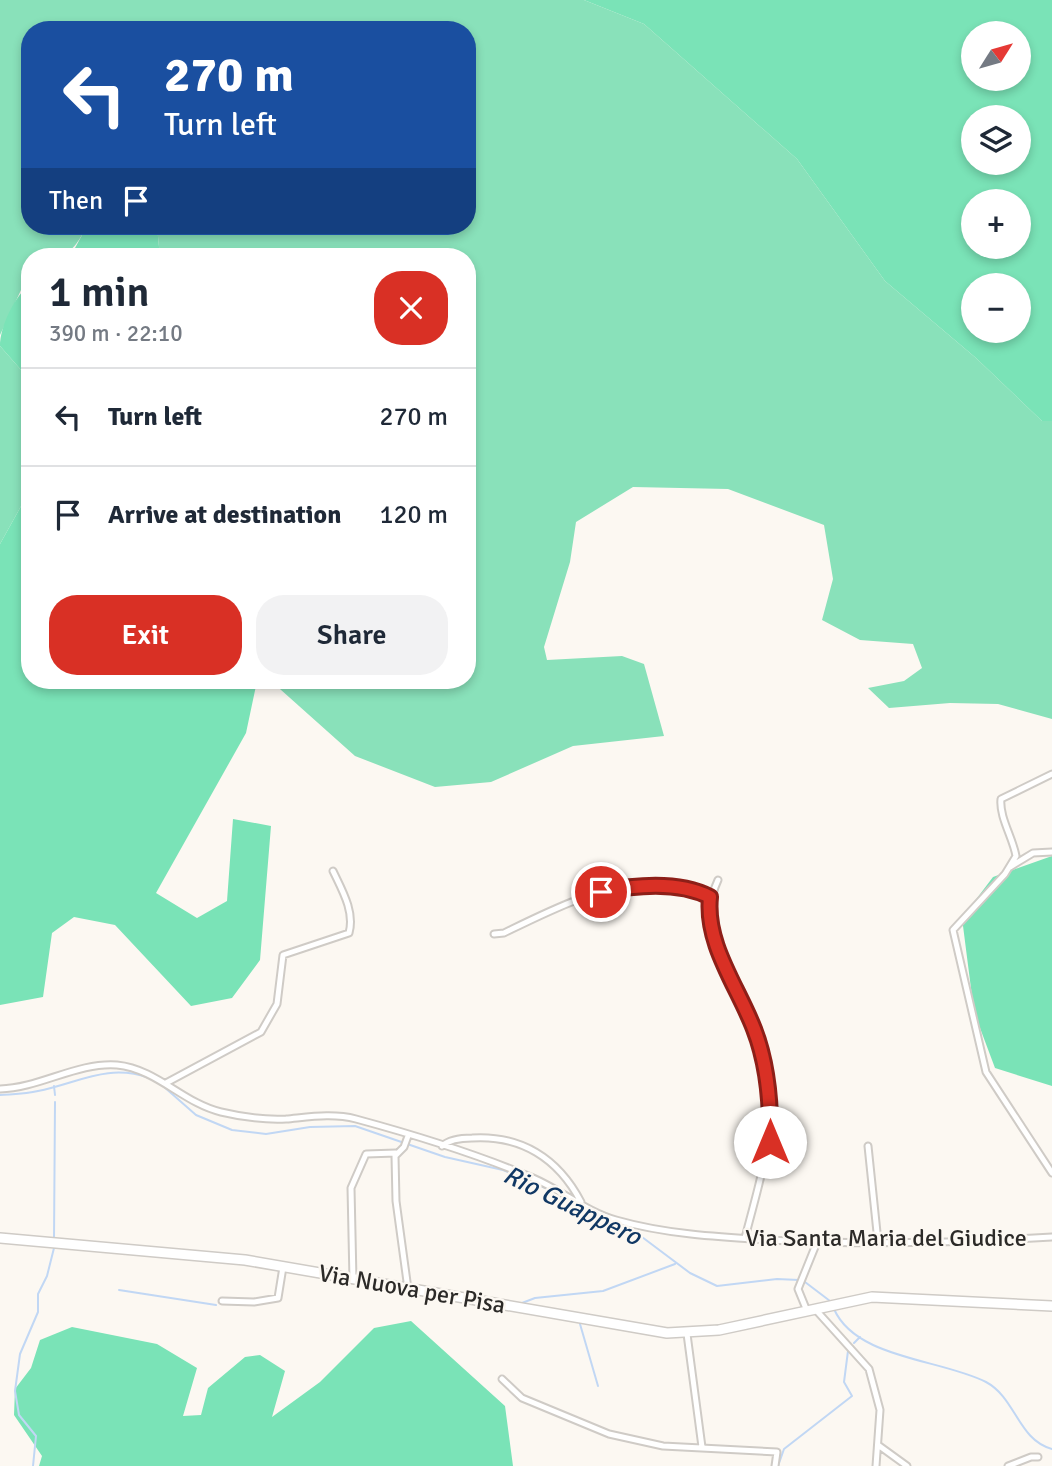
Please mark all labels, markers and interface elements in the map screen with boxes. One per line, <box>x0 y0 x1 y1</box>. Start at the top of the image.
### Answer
north arrow <box>961 21 1031 91</box>
map controls <box>961 21 1031 343</box>
text: 270 m <box>164 45 294 105</box>
icon: left <box>49 49 140 140</box>
text: Turn left <box>164 105 277 144</box>
button: layers <box>961 105 1031 175</box>
icon: arrive <box>117 182 155 220</box>
text: Then <box>49 185 103 217</box>
button: + <box>961 189 1031 259</box>
text: 1 min <box>49 267 150 318</box>
button: close <box>374 271 448 345</box>
button: − <box>961 273 1031 343</box>
text: 390 m · 22:10 <box>49 319 183 348</box>
icon: left <box>49 398 87 436</box>
text: Turn left <box>108 401 202 433</box>
text: 270 m <box>379 401 448 433</box>
icon: arrive <box>49 496 87 534</box>
text: Arrive at destination <box>108 499 341 531</box>
text: 120 m <box>379 499 448 531</box>
button: Exit <box>49 595 242 675</box>
button: Share <box>256 595 448 675</box>
pin <box>571 862 631 922</box>
icon: arrive <box>582 873 620 911</box>
position arrow <box>733 1105 807 1179</box>
water label: Rio Guappero <box>498 1159 647 1254</box>
street label: Via Santa Maria del Giudice <box>745 1223 1027 1253</box>
street label: Via Nuova per Pisa <box>316 1258 508 1320</box>

